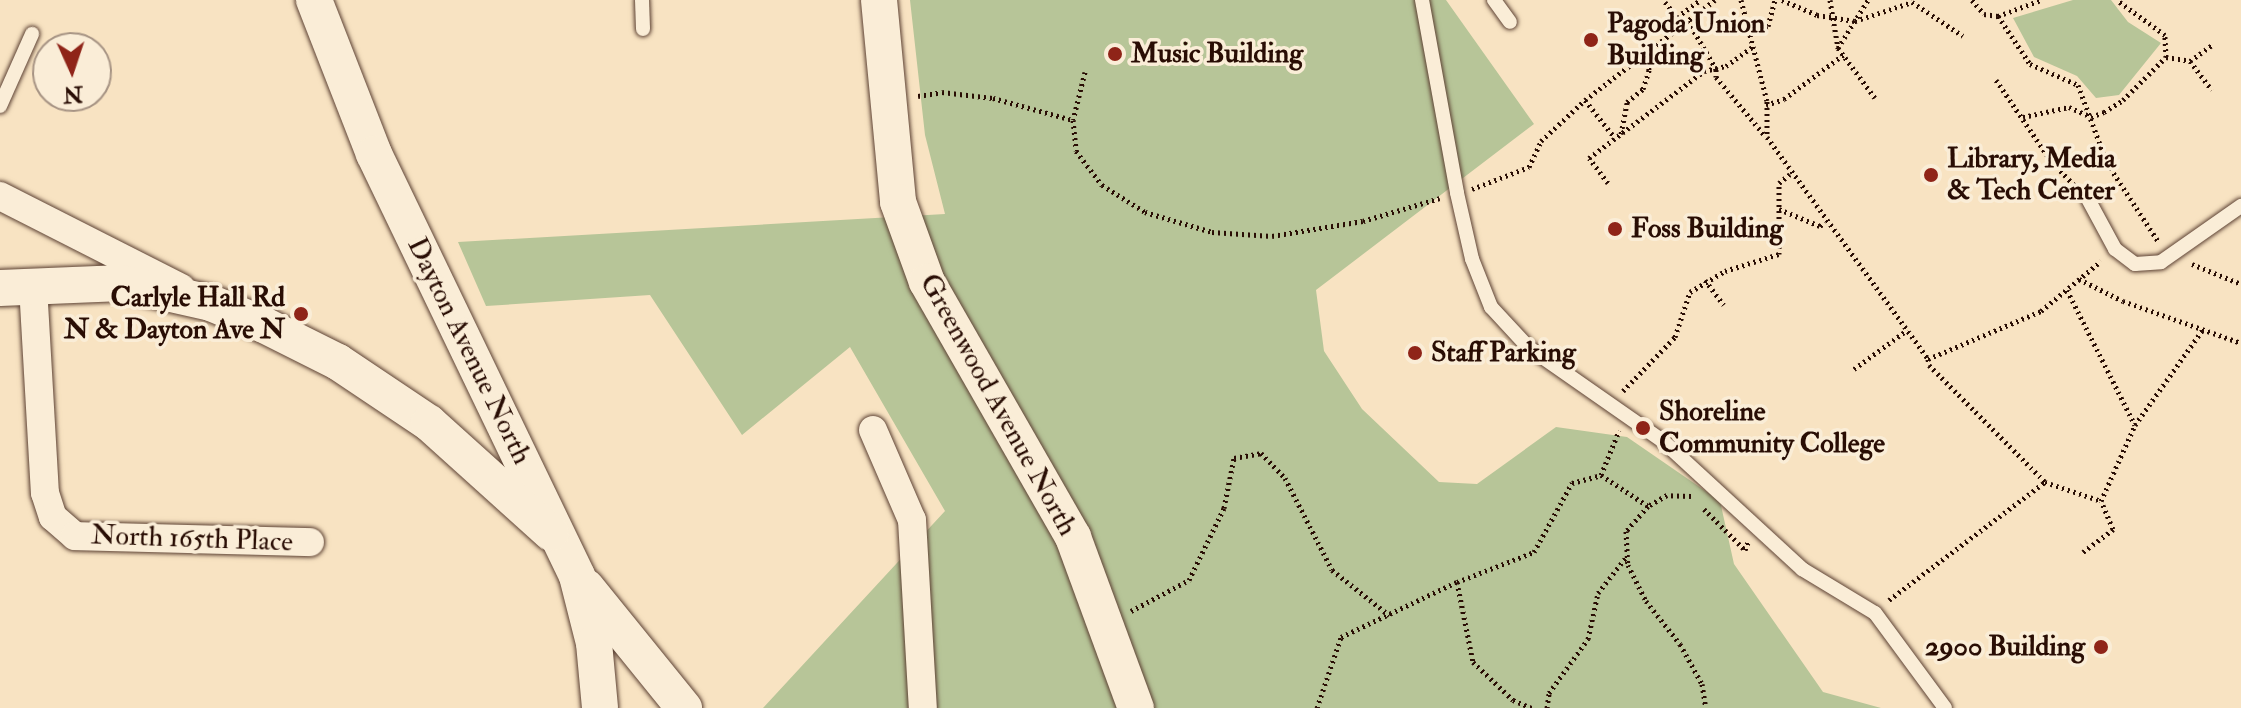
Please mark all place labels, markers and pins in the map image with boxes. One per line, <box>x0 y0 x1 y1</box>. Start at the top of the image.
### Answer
place label: Pagoda Union Building <box>1607 7 1765 73</box>
marker: Pagoda Union Building <box>1582 31 1600 49</box>
place label: Music Building <box>1131 37 1303 71</box>
marker: Music Building <box>1106 45 1124 63</box>
place label: Library, Media & Tech Center <box>1947 142 2116 208</box>
marker: Library, Media & Tech Center <box>1922 166 1940 184</box>
place label: Foss Building <box>1631 212 1783 246</box>
marker: Foss Building <box>1606 220 1624 238</box>
place label: Carlyle Hall Rd N & Dayton Ave N <box>64 281 285 347</box>
marker: Carlyle Hall Rd N & Dayton Ave N <box>292 305 310 323</box>
place label: Staff Parking <box>1431 336 1576 370</box>
marker: Staff Parking <box>1406 344 1424 362</box>
place label: Shoreline Community College <box>1659 395 1885 461</box>
marker: Shoreline Community College <box>1634 419 1652 437</box>
place label: 2900 Building <box>1925 630 2085 664</box>
marker: 2900 Building <box>2092 638 2110 656</box>

